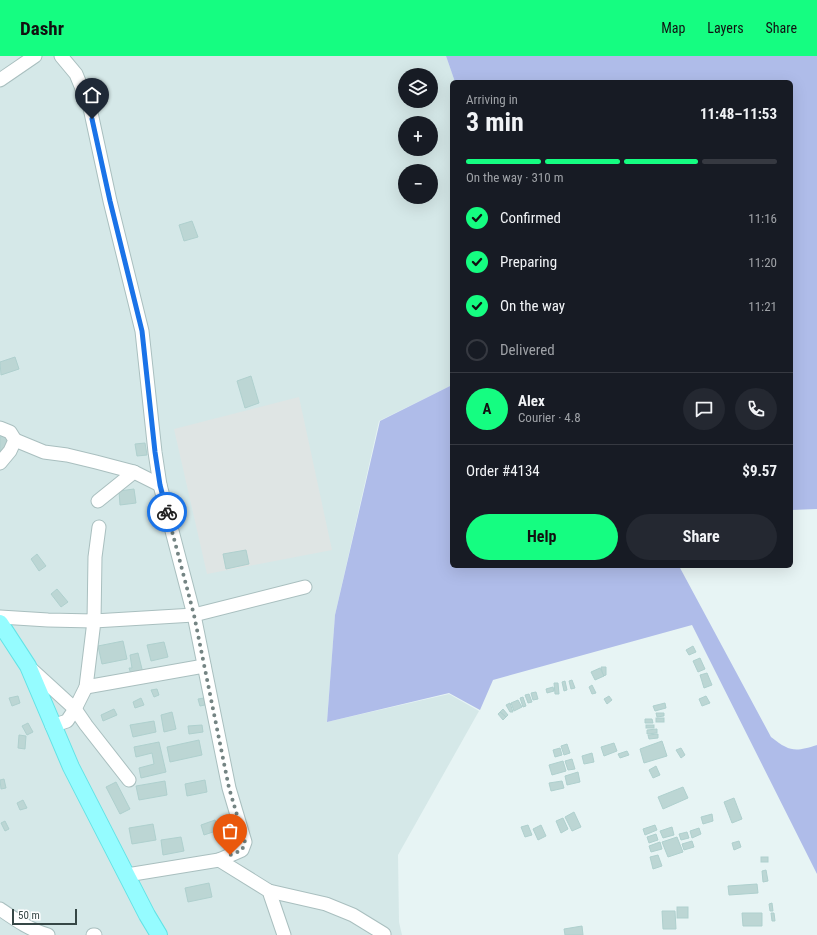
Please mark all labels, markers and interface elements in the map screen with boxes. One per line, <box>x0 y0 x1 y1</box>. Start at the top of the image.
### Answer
text: Dashr <box>20 17 64 40</box>
text: Map <box>661 20 685 36</box>
text: Layers <box>707 20 744 36</box>
text: Share <box>766 20 797 36</box>
map controls <box>398 68 438 204</box>
button: layers <box>398 68 438 108</box>
pin <box>75 78 109 119</box>
icon: home <box>81 84 103 106</box>
text: Arriving in <box>466 92 518 107</box>
text: 11:48–11:53 <box>700 105 777 123</box>
text: 3 min <box>466 107 524 137</box>
button: + <box>398 116 438 156</box>
button: − <box>398 164 438 204</box>
text: On the way · 310 m <box>466 170 563 185</box>
icon: check <box>466 207 488 229</box>
text: Confirmed <box>500 209 561 227</box>
text: 11:16 <box>748 211 777 226</box>
icon: check <box>466 251 488 273</box>
text: Preparing <box>500 253 557 271</box>
text: 11:20 <box>748 255 777 270</box>
icon: check <box>466 295 488 317</box>
text: On the way <box>500 297 565 315</box>
text: 11:21 <box>748 299 777 314</box>
text: Delivered <box>500 341 555 359</box>
button: chat <box>683 388 725 430</box>
button: phone <box>735 388 777 430</box>
text: Alex <box>518 392 545 410</box>
text: A <box>483 400 491 418</box>
text: Courier · 4.8 <box>518 410 581 425</box>
text: Order #4134 <box>466 462 540 480</box>
text: $9.57 <box>742 462 777 480</box>
courier <box>147 492 187 532</box>
icon: bike <box>156 501 178 523</box>
button: Help <box>466 514 618 560</box>
button: Share <box>626 514 777 560</box>
pin <box>213 814 247 855</box>
icon: bag <box>219 820 241 842</box>
scale bar <box>12 907 77 926</box>
text: 50 m <box>18 909 40 922</box>

